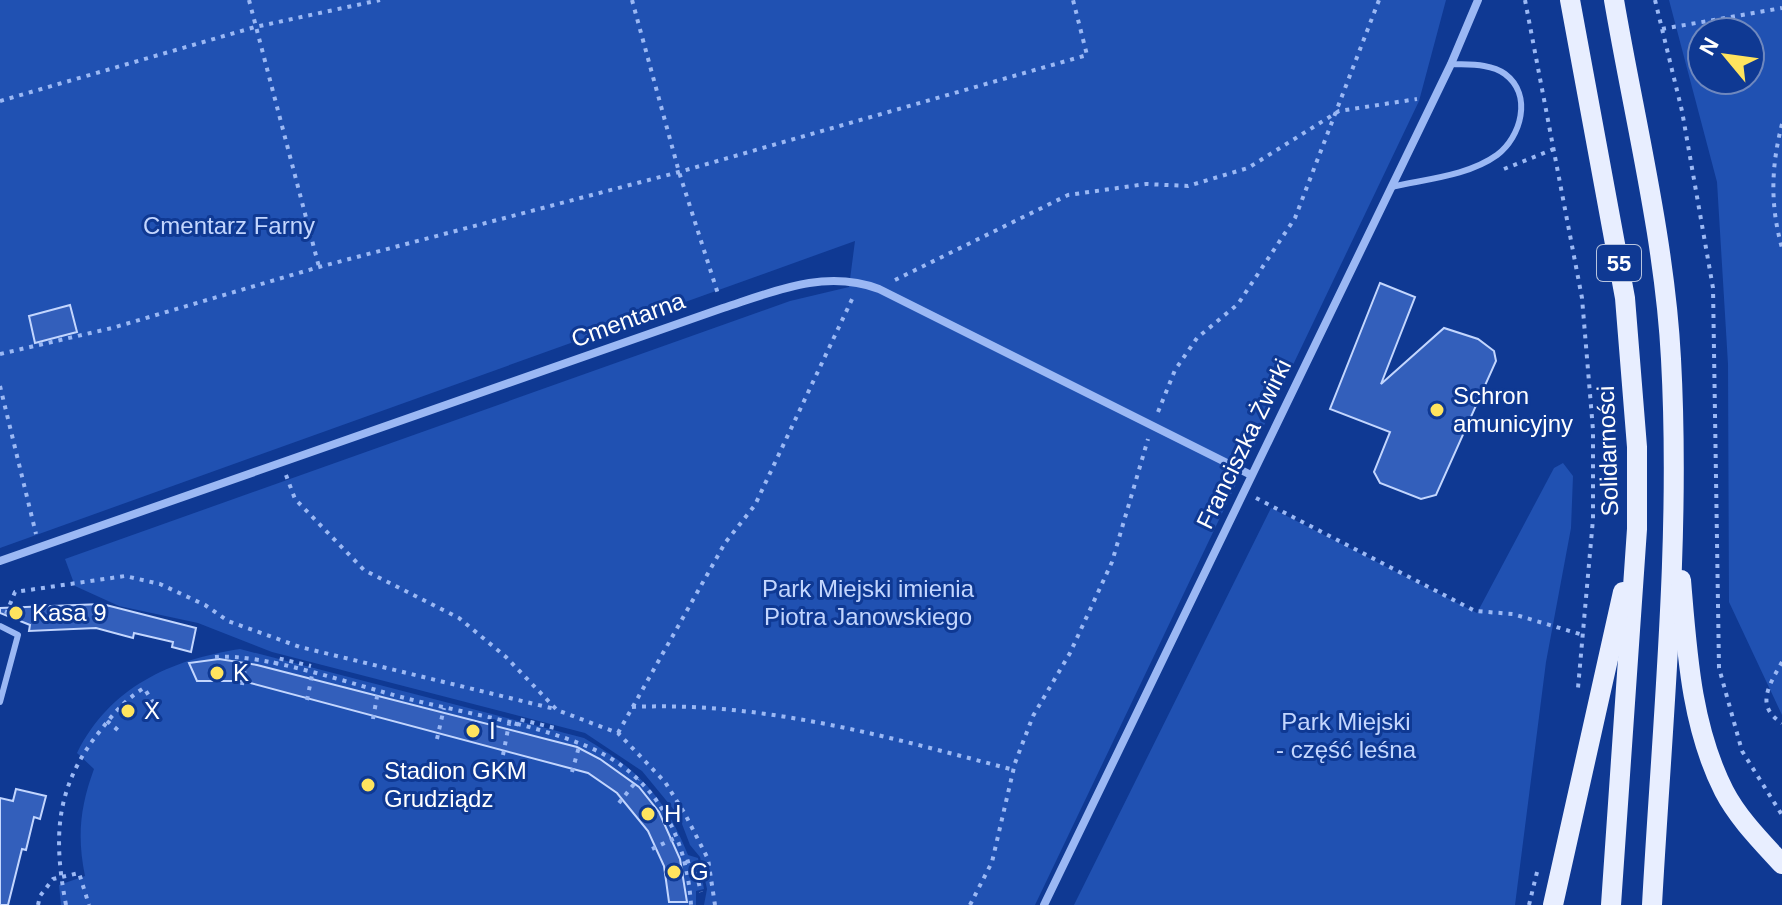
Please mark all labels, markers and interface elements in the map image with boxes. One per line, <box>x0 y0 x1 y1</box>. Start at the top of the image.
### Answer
north arrow <box>1686 16 1766 96</box>
text: N <box>1694 34 1724 60</box>
park label: Cmentarz Farny <box>143 212 315 239</box>
road number: 55 <box>1597 245 1641 281</box>
street label: Cmentarna <box>567 286 689 353</box>
street label: Franciszka Żwirki <box>1191 355 1296 533</box>
place label: Schron amunicyjny <box>1453 382 1573 437</box>
street label: Solidarności <box>1592 385 1623 517</box>
marker: Schron amunicyjny <box>1428 401 1446 419</box>
park label: Park Miejski imienia Piotra Janowskiego <box>762 575 975 630</box>
place label: Kasa 9 <box>32 599 107 626</box>
marker: Kasa 9 <box>7 604 25 622</box>
place label: K <box>233 659 249 686</box>
marker: K <box>208 664 226 682</box>
place label: X <box>144 697 160 724</box>
marker: X <box>119 702 137 720</box>
park label: Park Miejski - część leśna <box>1276 708 1417 763</box>
place label: I <box>489 717 496 744</box>
marker: I <box>464 722 482 740</box>
place label: Stadion GKM Grudziądz <box>384 757 527 812</box>
marker: Stadion GKM Grudziądz <box>359 776 377 794</box>
place label: H <box>664 800 681 827</box>
marker: H <box>639 805 657 823</box>
place label: G <box>690 858 709 885</box>
marker: G <box>665 863 683 881</box>

